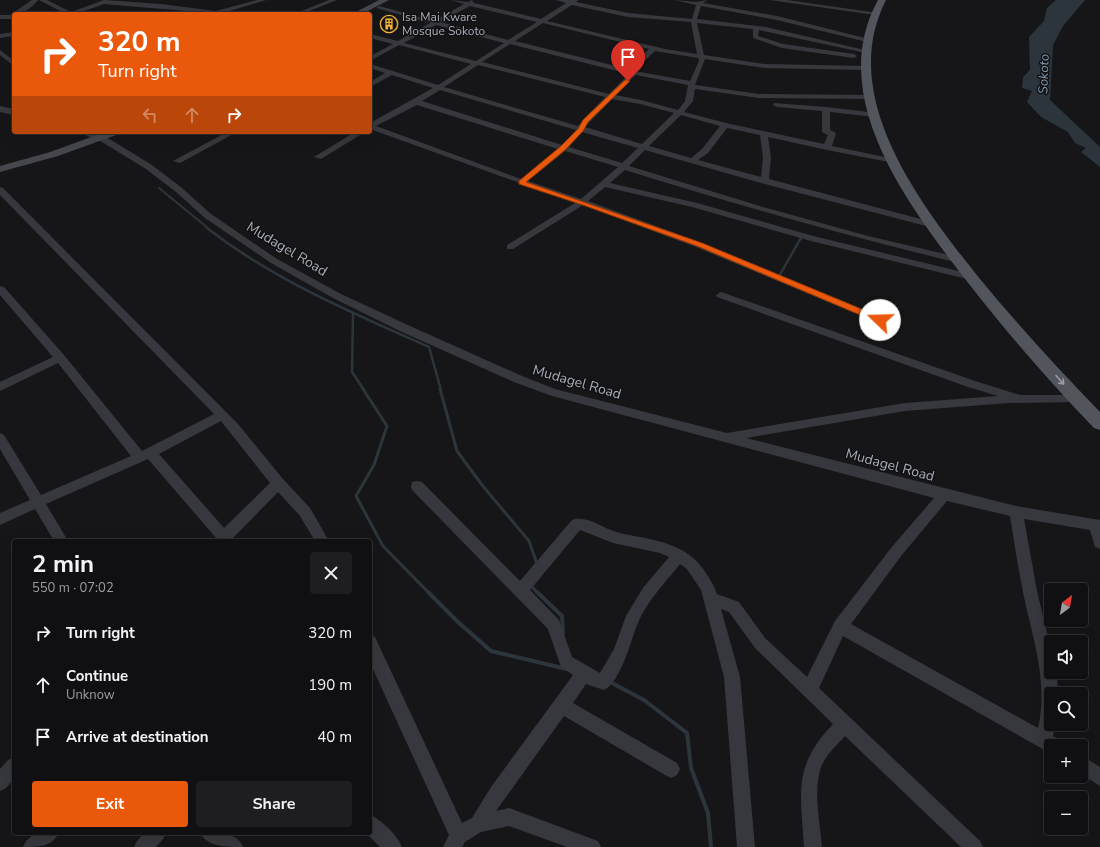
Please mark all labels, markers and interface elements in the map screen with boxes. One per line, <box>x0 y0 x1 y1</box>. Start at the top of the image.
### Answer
place label: Isa Mai Kware Mosque Sokoto <box>402 9 486 39</box>
building icon: Isa Mai Kware Mosque Sokoto <box>379 14 399 34</box>
text: 320 m <box>98 23 181 61</box>
icon: right <box>32 28 84 80</box>
pin <box>611 40 645 81</box>
icon: arrive <box>617 46 639 68</box>
water label: Sokoto <box>1034 53 1054 95</box>
text: Turn right <box>98 59 177 83</box>
icon: left <box>139 104 161 126</box>
icon: ahead <box>181 104 203 126</box>
icon: right <box>223 104 245 126</box>
street label: Mudagel Road <box>243 217 331 281</box>
position arrow <box>859 299 901 341</box>
street label: Mudagel Road <box>530 360 624 404</box>
one-way arrow <box>1055 375 1064 385</box>
street label: Mudagel Road <box>843 444 937 486</box>
text: 2 min <box>32 548 94 580</box>
button: close <box>310 552 352 594</box>
text: 550 m · 07:02 <box>32 579 114 597</box>
north arrow <box>1044 583 1088 627</box>
map controls <box>1044 583 1088 835</box>
icon: right <box>32 622 54 644</box>
text: Turn right <box>66 623 135 643</box>
text: 320 m <box>308 623 352 643</box>
button: sound <box>1044 635 1088 679</box>
text: Continue <box>66 666 128 686</box>
icon: ahead <box>32 674 54 696</box>
text: 190 m <box>308 675 352 695</box>
text: Unknow <box>66 686 115 704</box>
button: search <box>1044 687 1088 731</box>
icon: arrive <box>32 726 54 748</box>
text: Arrive at destination <box>66 727 209 747</box>
text: 40 m <box>317 727 352 747</box>
button: + <box>1044 739 1088 783</box>
button: Exit <box>32 781 188 827</box>
button: Share <box>196 781 352 827</box>
button: − <box>1044 791 1088 835</box>

